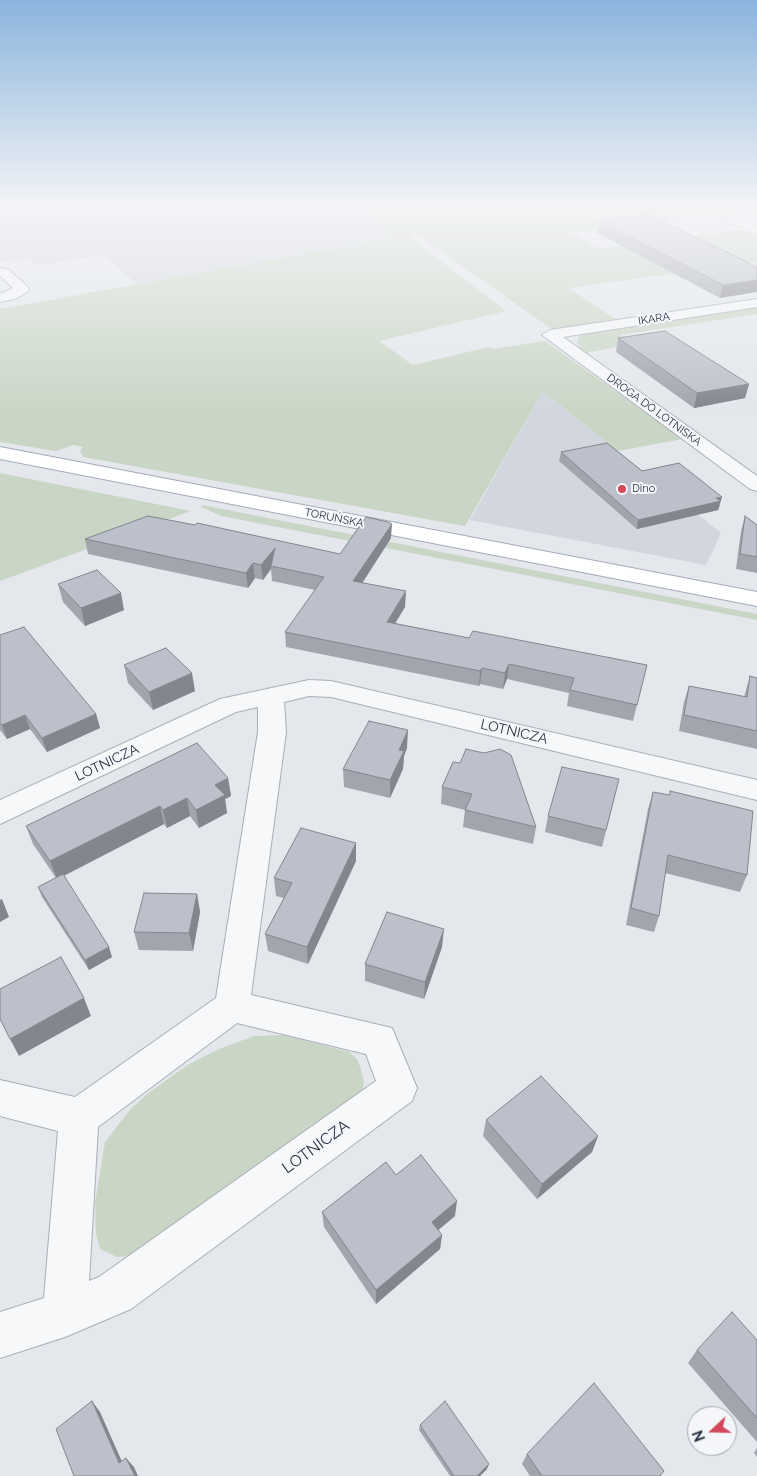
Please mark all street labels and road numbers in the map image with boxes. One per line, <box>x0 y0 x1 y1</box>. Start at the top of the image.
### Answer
street label: IKARA <box>637 310 671 328</box>
street label: DROGA DO LOTNISKA <box>604 371 704 449</box>
street label: TORUŃSKA <box>303 506 365 530</box>
street label: LOTNICZA <box>479 716 549 748</box>
street label: LOTNICZA <box>72 741 142 785</box>
street label: LOTNICZA <box>279 1116 353 1178</box>

